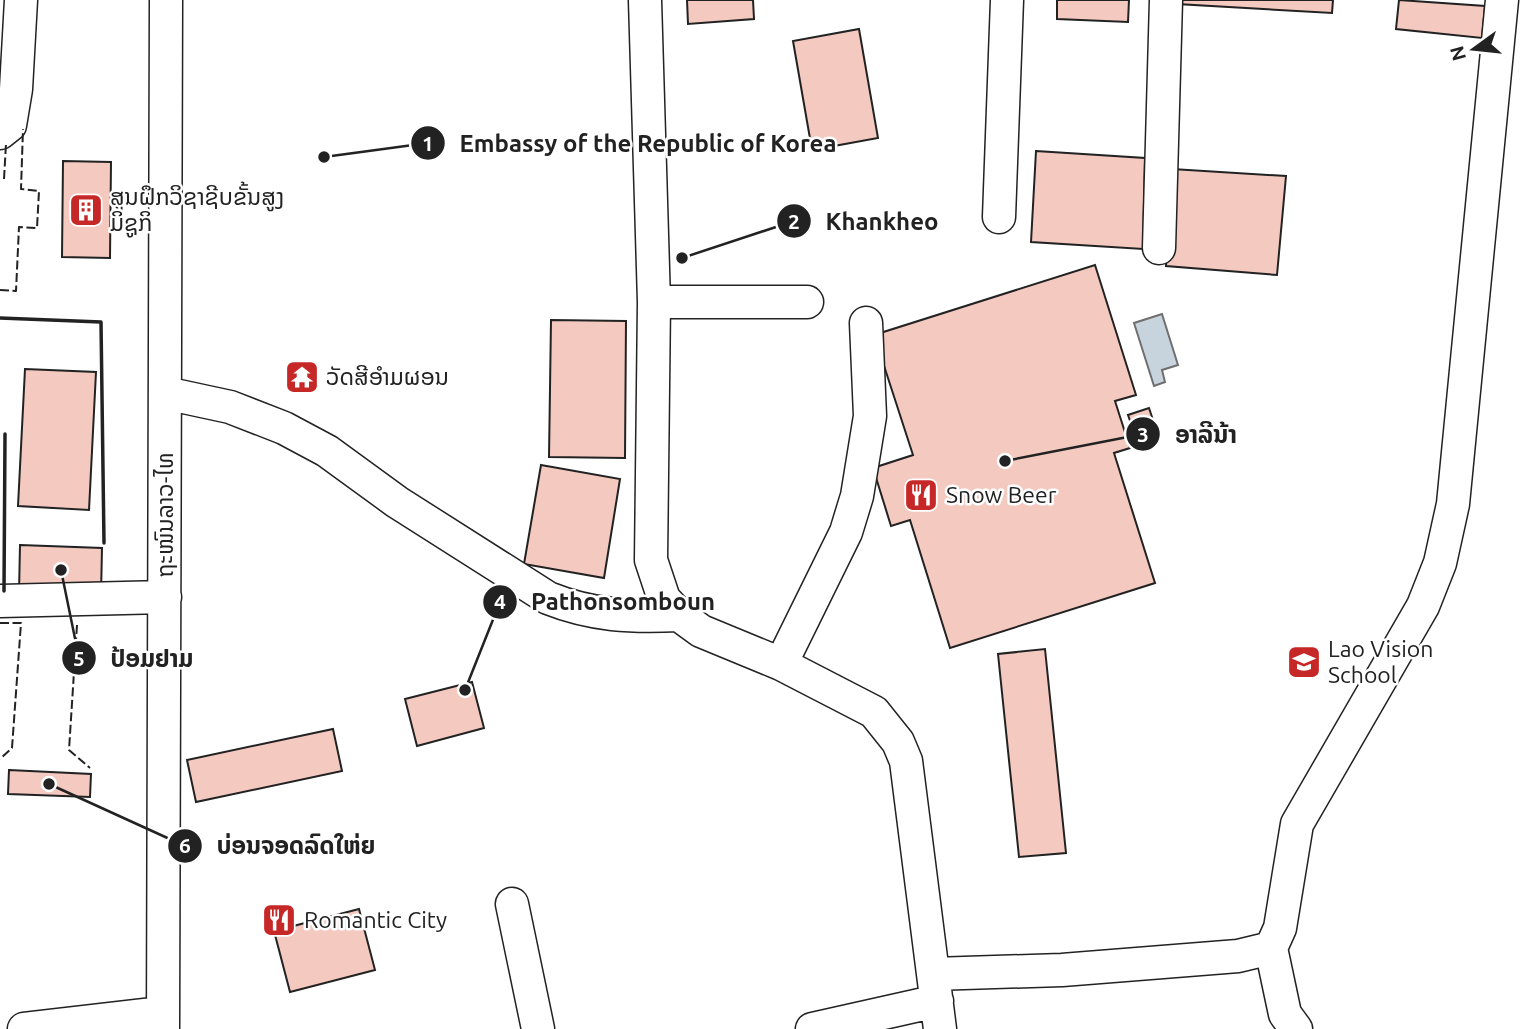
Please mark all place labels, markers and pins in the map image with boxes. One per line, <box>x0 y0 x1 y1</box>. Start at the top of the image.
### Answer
callout: Embassy of the Republic of Korea <box>411 121 850 166</box>
place label: ສູນຝຶກວິຊາຊີບຂັ້ນສູງ ມິຊູກິ <box>110 181 284 238</box>
building icon: ສູນຝຶກວິຊາຊີບຂັ້ນສູງ ມິຊູກິ <box>67 191 105 229</box>
callout: Khankheo <box>777 199 952 244</box>
temple icon: ວັດສີອຳມຜອນ <box>283 358 321 396</box>
place label: ວັດສີອຳມຜອນ <box>326 364 449 389</box>
callout: ອາລີນ້າ <box>1126 412 1250 457</box>
restaurant icon: Snow Beer <box>902 476 940 514</box>
place label: Snow Beer <box>946 482 1057 507</box>
callout: Pathonsomboun <box>482 579 729 624</box>
callout: ປ້ອມຢາມ <box>62 636 208 681</box>
place label: Lao Vision School <box>1328 636 1433 687</box>
school or university icon: Lao Vision School <box>1285 643 1323 681</box>
callout: ບ່ອນຈອດລົດໃຫ່ຍ <box>168 823 389 868</box>
restaurant icon: Romantic City <box>260 901 298 939</box>
place label: Romantic City <box>304 907 447 932</box>

